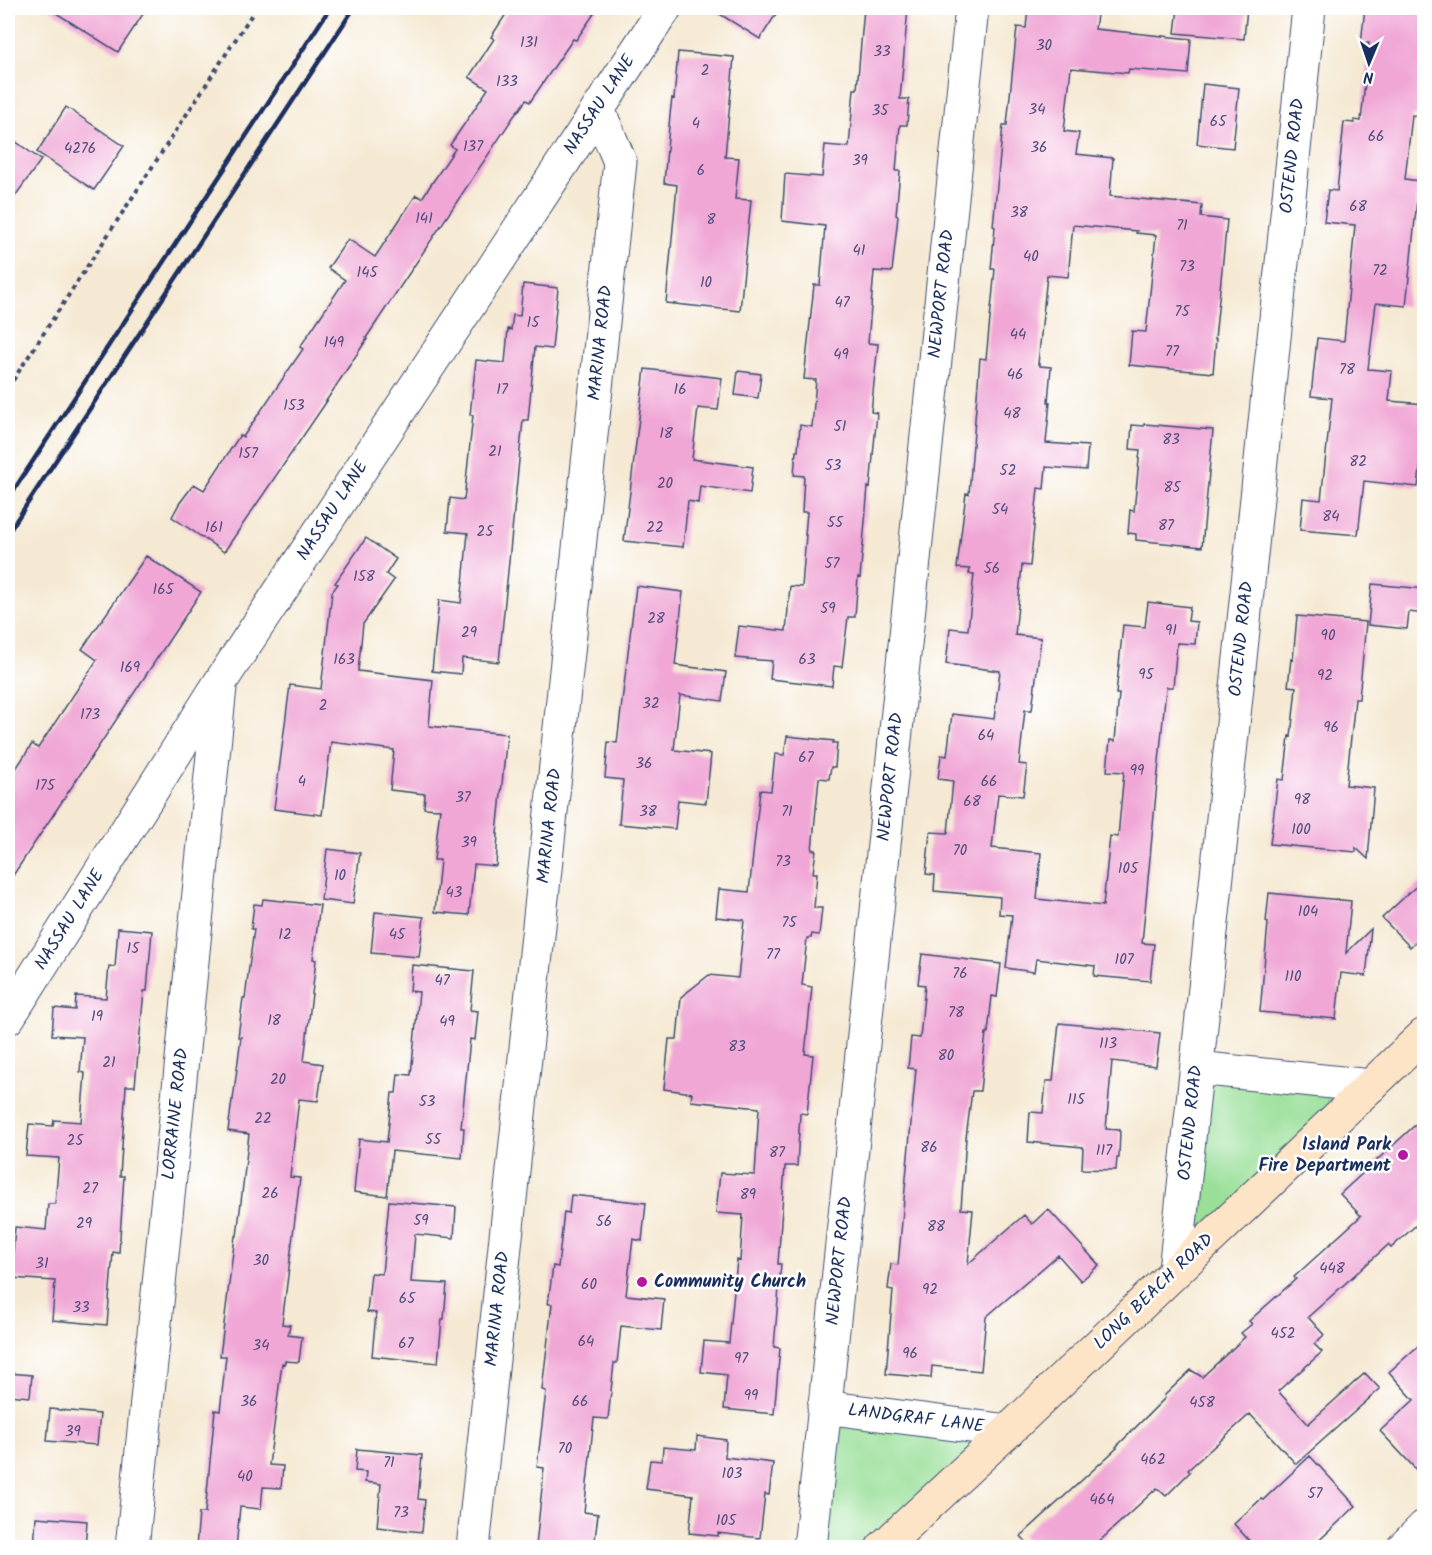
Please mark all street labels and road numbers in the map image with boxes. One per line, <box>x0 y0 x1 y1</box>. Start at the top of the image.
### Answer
street label: NASSAU LANE <box>557 49 644 161</box>
street label: OSTEND ROAD <box>1273 96 1314 215</box>
street label: NEWPORT ROAD <box>921 228 963 360</box>
street label: MARINA ROAD <box>581 284 622 402</box>
street label: NASSAU LANE <box>290 455 377 567</box>
street label: OSTEND ROAD <box>1222 579 1263 698</box>
street label: NEWPORT ROAD <box>870 711 912 843</box>
street label: MARINA ROAD <box>530 767 571 885</box>
street label: NASSAU LANE <box>27 863 113 976</box>
street label: LORRAINE ROAD <box>155 1046 197 1181</box>
street label: OSTEND ROAD <box>1171 1063 1212 1182</box>
street label: NEWPORT ROAD <box>819 1195 861 1327</box>
street label: LONG BEACH ROAD <box>1087 1226 1221 1357</box>
street label: MARINA ROAD <box>478 1250 519 1368</box>
street label: LANDGRAF LANE <box>846 1396 986 1442</box>

